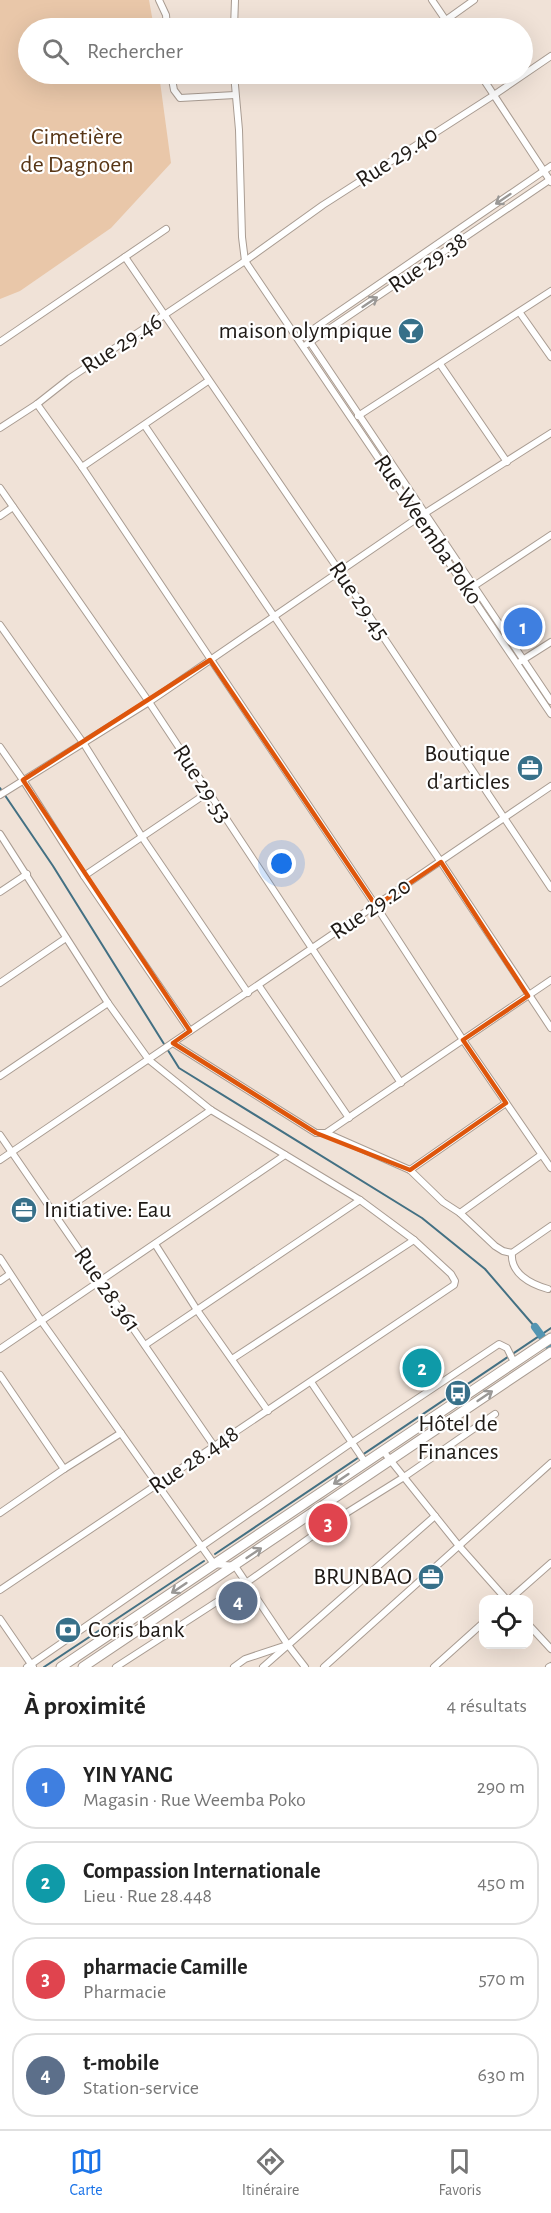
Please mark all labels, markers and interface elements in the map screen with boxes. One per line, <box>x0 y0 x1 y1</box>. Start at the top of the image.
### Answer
search box <box>18 18 533 84</box>
icon: search <box>39 35 72 68</box>
text: Rechercher <box>87 40 183 62</box>
street label: Rue 29.40 <box>352 122 442 192</box>
park label: Cimetière de Dagnoen <box>20 125 134 177</box>
one-way arrow <box>494 192 511 205</box>
street label: Rue 29.38 <box>384 228 472 298</box>
one-way arrow <box>361 295 378 307</box>
street label: Rue 29.46 <box>77 309 167 379</box>
bar icon: maison olympique <box>396 316 426 346</box>
place label: maison olympique <box>218 319 392 343</box>
street label: Rue Weemba Poko <box>369 451 487 609</box>
street label: Rue 29.45 <box>324 557 394 645</box>
pin: 1 <box>504 604 542 650</box>
street label: Rue 29.53 <box>168 741 236 827</box>
place label: Boutique d'articles <box>424 742 510 794</box>
office icon: Boutique d'articles <box>515 753 545 783</box>
your location <box>267 849 296 878</box>
street label: Rue 29.20 <box>326 874 416 944</box>
office icon: Initiative: Eau <box>9 1195 39 1225</box>
place label: Initiative: Eau <box>44 1198 171 1222</box>
street label: Rue 28.361 <box>69 1243 145 1337</box>
pin: 2 <box>402 1346 442 1390</box>
bus stop icon: Hôtel de Finances <box>443 1378 473 1408</box>
one-way arrow <box>476 1390 493 1402</box>
place label: Hôtel de Finances <box>417 1412 499 1464</box>
street label: Rue 28.448 <box>145 1421 243 1499</box>
one-way arrow <box>333 1473 350 1485</box>
pin: 3 <box>308 1500 348 1546</box>
one-way arrow <box>245 1547 262 1559</box>
office icon: BRUNBAO <box>416 1562 446 1592</box>
place label: BRUNBAO <box>313 1565 412 1589</box>
pin: 4 <box>218 1578 258 1624</box>
one-way arrow <box>172 1582 188 1594</box>
map controls <box>479 1595 533 1649</box>
button: locate <box>479 1595 533 1649</box>
bank icon: Coris bank <box>53 1615 83 1645</box>
place label: Coris bank <box>88 1618 185 1642</box>
text: À proximité <box>24 1693 146 1719</box>
text: 4 résultats <box>446 1696 527 1716</box>
text: YIN YANG <box>83 1764 173 1786</box>
text: 1 <box>42 1777 49 1797</box>
text: 290 m <box>477 1777 525 1797</box>
text: Magasin · Rue Weemba Poko <box>83 1790 306 1810</box>
text: Compassion Internationale <box>83 1860 321 1882</box>
text: 2 <box>41 1873 50 1893</box>
text: 450 m <box>477 1873 525 1893</box>
text: Lieu · Rue 28.448 <box>83 1886 212 1906</box>
text: pharmacie Camille <box>83 1956 248 1978</box>
text: 3 <box>41 1969 50 1989</box>
text: 570 m <box>478 1969 525 1989</box>
text: Pharmacie <box>83 1982 166 2002</box>
text: t-mobile <box>83 2052 159 2074</box>
text: 4 <box>40 2065 51 2085</box>
text: 630 m <box>478 2065 525 2085</box>
text: Station-service <box>83 2078 199 2098</box>
tab: Carte <box>70 2145 103 2200</box>
tab: Itinéraire <box>242 2145 299 2200</box>
tab: Favoris <box>439 2145 481 2200</box>

